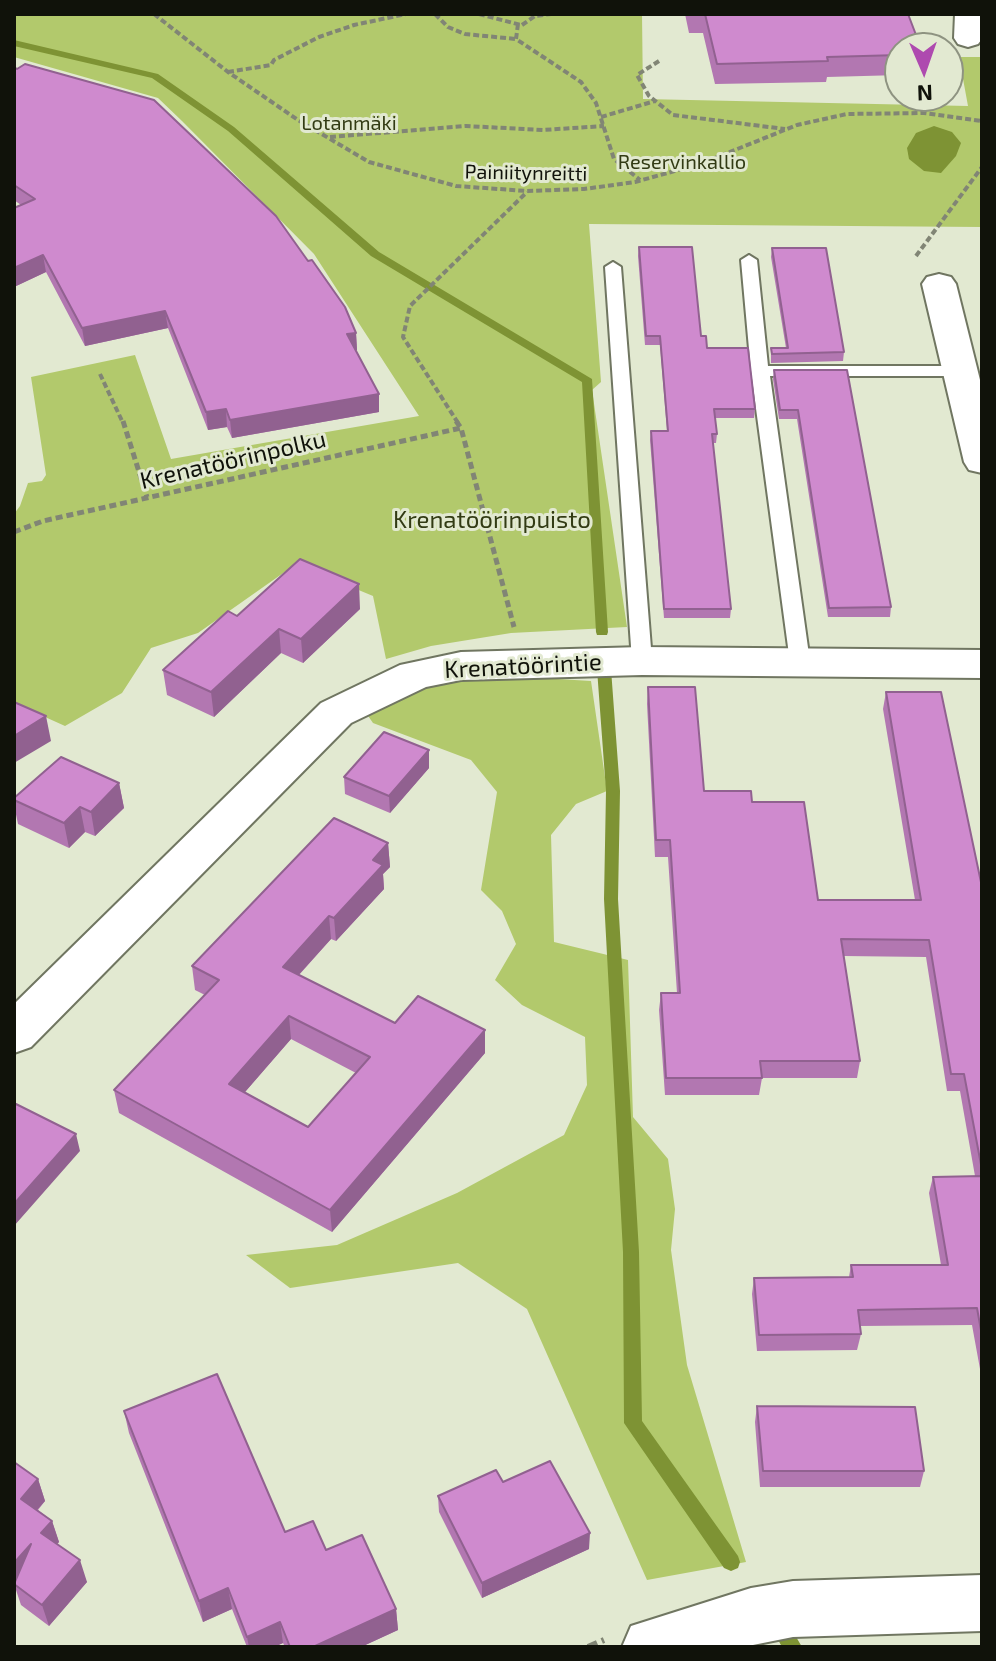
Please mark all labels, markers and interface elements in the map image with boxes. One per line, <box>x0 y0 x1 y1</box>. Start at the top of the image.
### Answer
north arrow <box>884 32 964 112</box>
text: N <box>916 81 933 107</box>
park label: Lotanmäki <box>301 111 397 135</box>
park label: Reservinkallio <box>618 150 746 174</box>
street label: Painiitynreitti <box>464 160 588 186</box>
street label: Krenatöörinpolku <box>137 425 329 495</box>
park label: Krenatöörinpuisto <box>393 506 591 534</box>
street label: Krenatöörintie <box>444 648 602 684</box>

